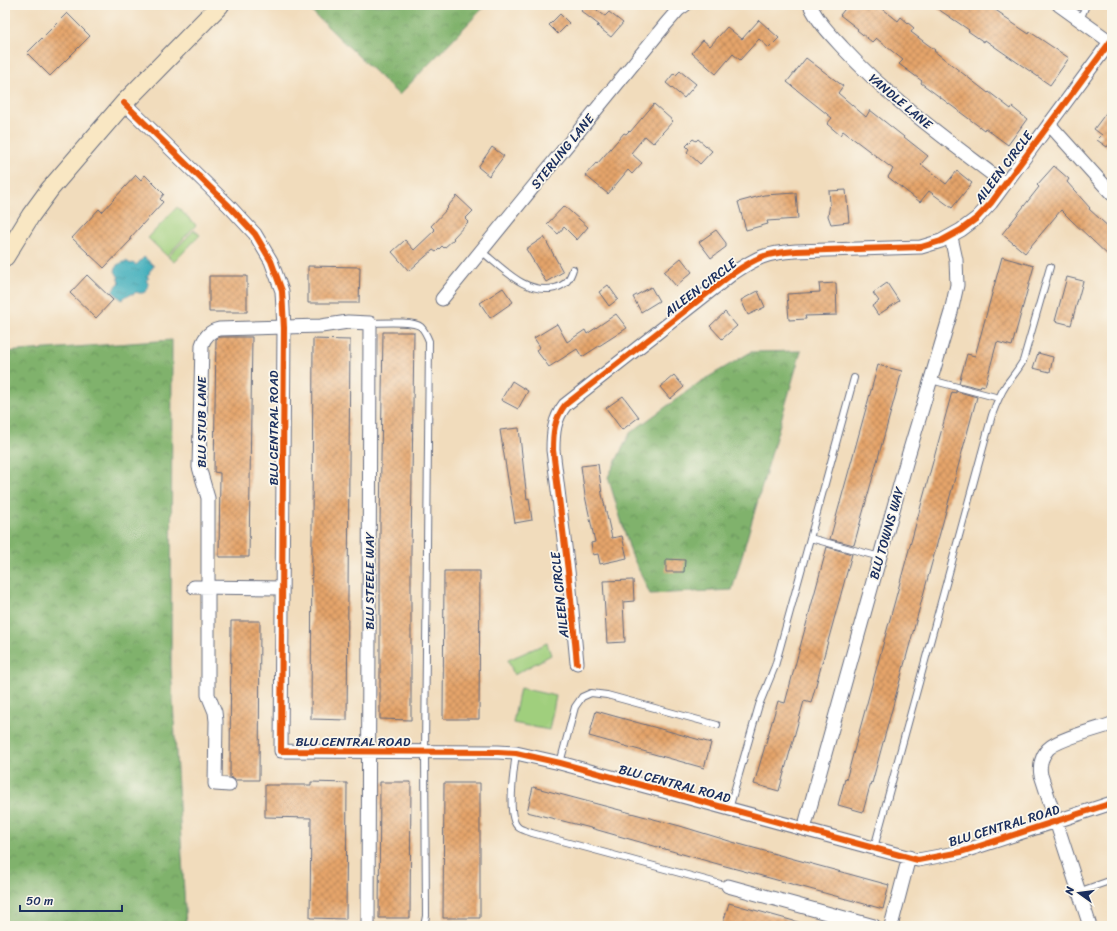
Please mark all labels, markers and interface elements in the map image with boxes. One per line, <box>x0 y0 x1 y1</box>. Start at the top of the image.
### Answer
street label: YANDLE LANE <box>863 68 938 136</box>
street label: STERLING LANE <box>525 108 601 194</box>
street label: AILEEN CIRCLE <box>968 125 1039 210</box>
street label: AILEEN CIRCLE <box>658 252 742 323</box>
street label: BLU CENTRAL ROAD <box>262 370 285 486</box>
street label: BLU STUB LANE <box>190 376 213 468</box>
street label: BLU TOWNS WAY <box>862 483 911 582</box>
street label: BLU STEELE WAY <box>358 531 381 630</box>
street label: AILEEN CIRCLE <box>543 550 576 640</box>
street label: BLU CENTRAL ROAD <box>295 730 411 753</box>
street label: BLU CENTRAL ROAD <box>616 757 734 810</box>
street label: BLU CENTRAL ROAD <box>946 798 1063 853</box>
north arrow <box>1059 873 1099 913</box>
text: N <box>1059 884 1080 898</box>
scale bar <box>20 887 122 913</box>
text: 50 m <box>26 890 53 912</box>

